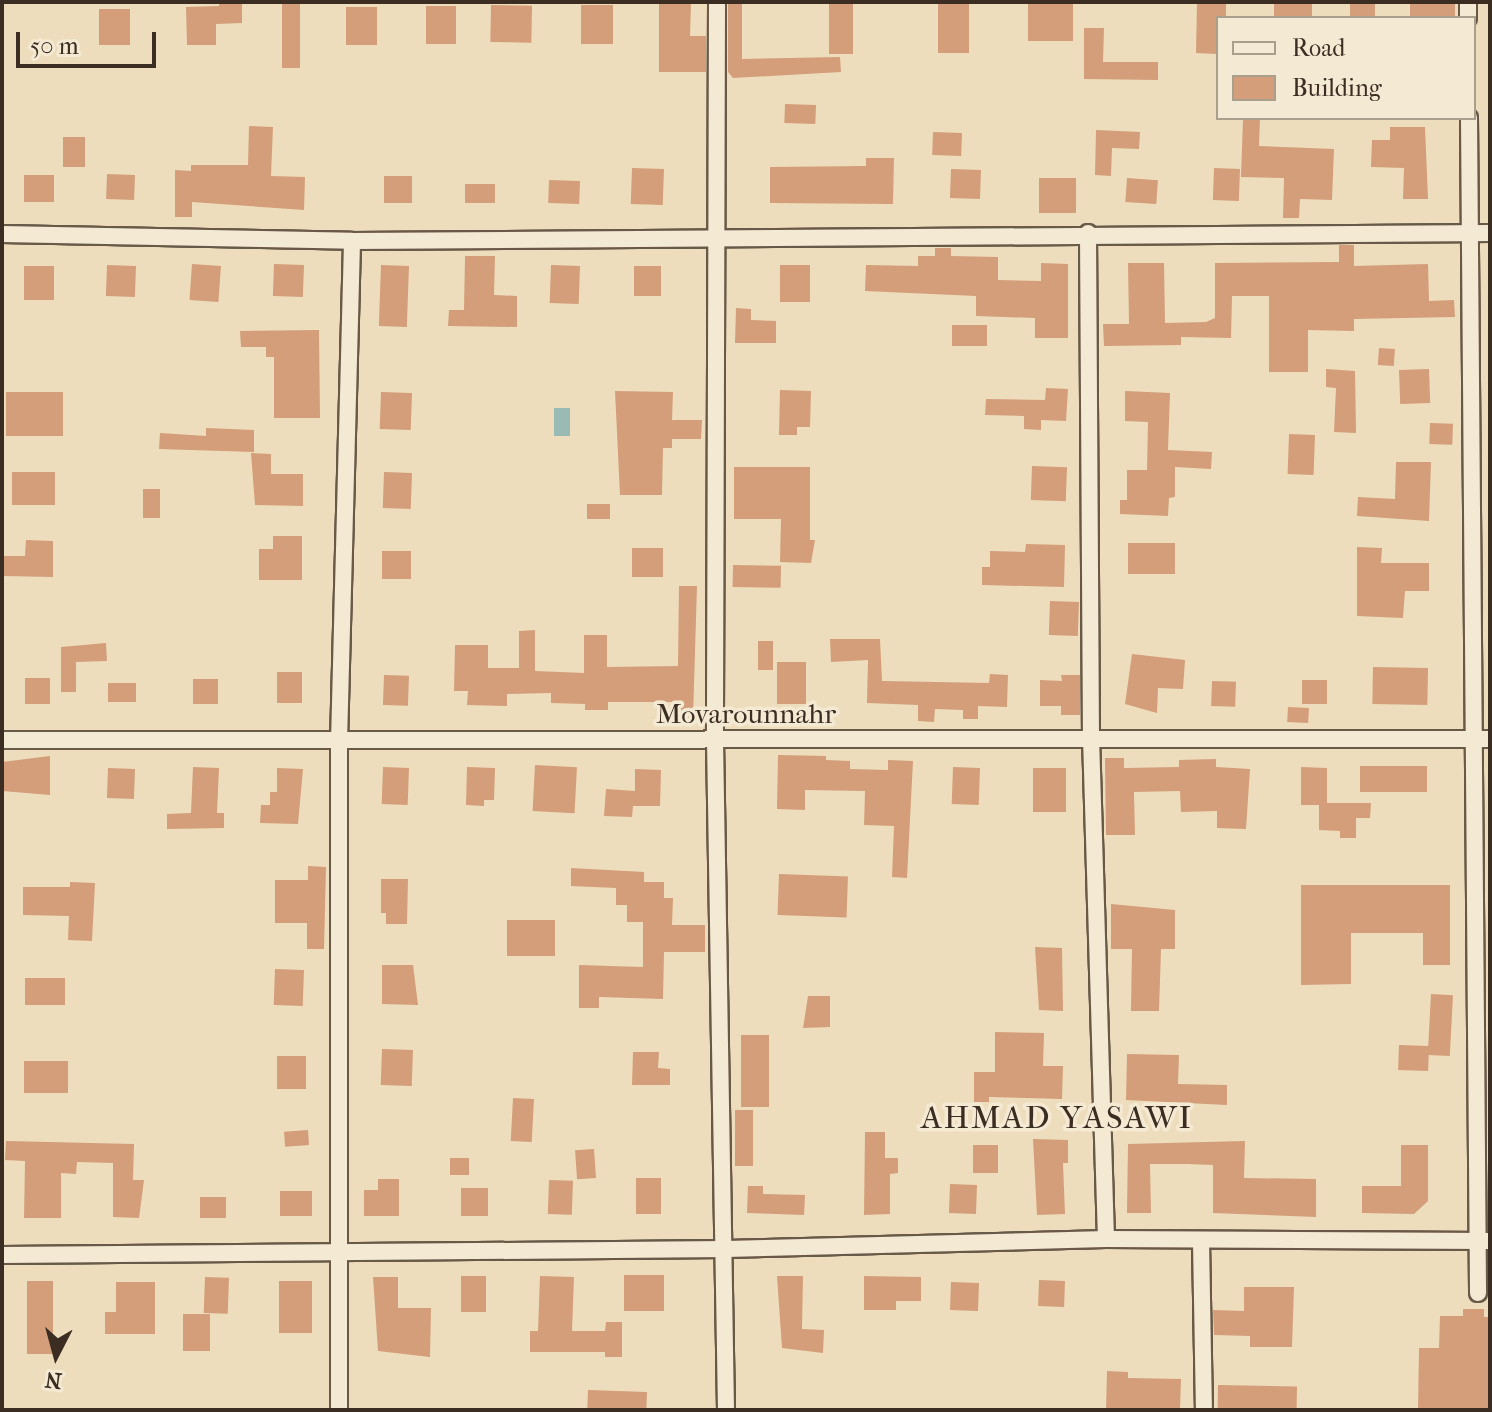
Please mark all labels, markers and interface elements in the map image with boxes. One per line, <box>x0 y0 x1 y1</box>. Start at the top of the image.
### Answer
scale bar <box>20 16 160 66</box>
legend <box>1216 16 1476 120</box>
text: 50 m <box>30 32 79 60</box>
text: Road <box>1292 34 1345 62</box>
text: Building <box>1292 74 1382 102</box>
street label: Movarounnahr <box>656 697 836 731</box>
district label: AHMAD YASAWI <box>921 1099 1193 1137</box>
north arrow <box>16 1316 96 1396</box>
text: N <box>44 1366 63 1394</box>

